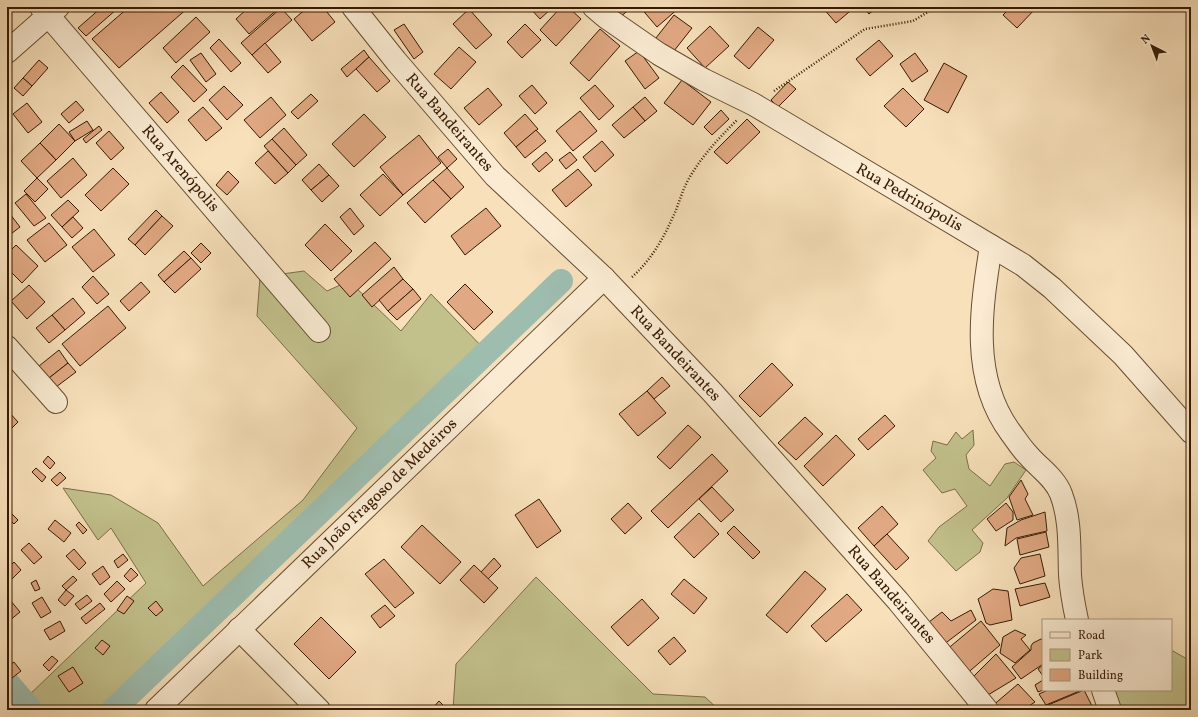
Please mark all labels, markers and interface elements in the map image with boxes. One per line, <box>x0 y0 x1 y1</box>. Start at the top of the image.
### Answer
north arrow <box>1132 26 1172 66</box>
text: N <box>1138 31 1154 48</box>
street label: Rua Bandeirantes <box>400 69 498 177</box>
street label: Rua Arenópolis <box>136 121 224 217</box>
street label: Rua Pedrinópolis <box>851 158 967 238</box>
street label: Rua Bandeirantes <box>625 301 725 407</box>
street label: Rua João Fragoso de Medeiros <box>297 414 463 574</box>
street label: Rua Bandeirantes <box>842 541 940 649</box>
legend <box>1042 619 1172 691</box>
text: Road <box>1078 628 1105 644</box>
text: Park <box>1078 648 1103 664</box>
text: Building <box>1078 668 1123 684</box>

